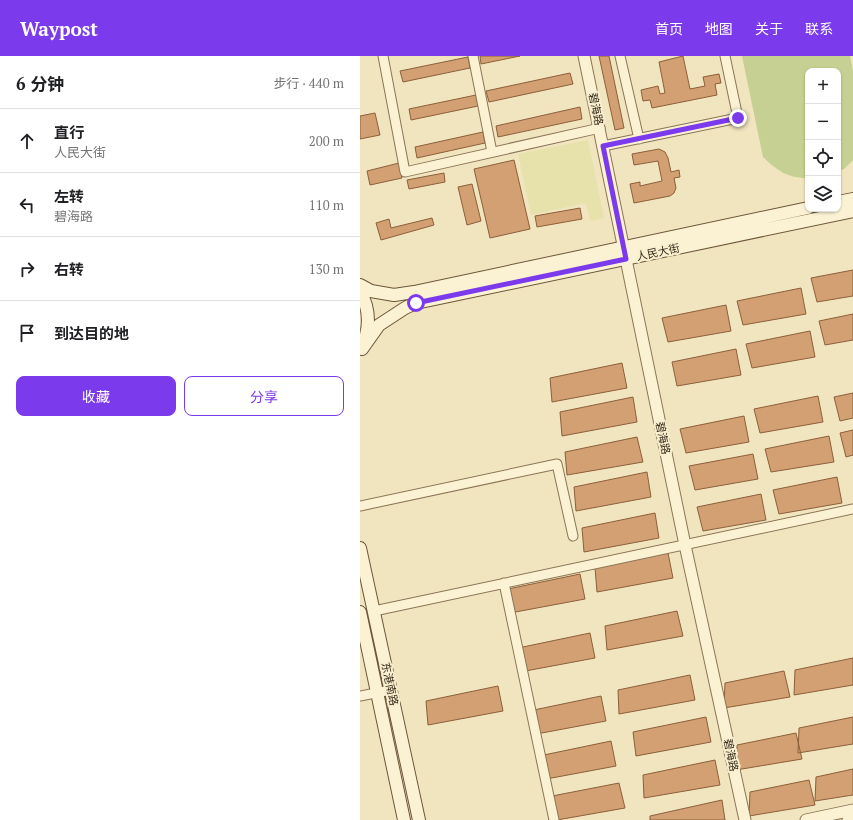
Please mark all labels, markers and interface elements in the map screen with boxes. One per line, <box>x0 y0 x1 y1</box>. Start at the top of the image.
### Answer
text: Waypost <box>20 16 98 41</box>
text: 首页 <box>655 19 683 38</box>
text: 地图 <box>705 19 733 38</box>
text: 关于 <box>755 19 783 38</box>
text: 联系 <box>805 19 833 38</box>
map controls <box>805 68 841 212</box>
button: + <box>805 68 841 104</box>
text: 6 分钟 <box>16 72 64 95</box>
text: 步行 · 440 m <box>273 74 344 92</box>
street label: 碧海路 <box>586 91 606 127</box>
button: − <box>805 104 841 140</box>
route end <box>729 109 747 127</box>
text: 直行 <box>54 122 84 142</box>
icon: ahead <box>16 130 38 152</box>
text: 200 m <box>309 132 344 150</box>
button: locate <box>805 140 841 176</box>
text: 人民大街 <box>54 143 106 161</box>
button: layers <box>805 176 841 212</box>
text: 左转 <box>54 186 84 206</box>
icon: left <box>16 194 38 216</box>
text: 110 m <box>309 196 344 214</box>
text: 碧海路 <box>54 207 93 225</box>
street label: 人民大街 <box>635 241 681 263</box>
icon: right <box>16 258 38 280</box>
text: 右转 <box>54 259 84 279</box>
text: 130 m <box>309 260 344 278</box>
route start <box>407 294 425 312</box>
icon: arrive <box>16 322 38 344</box>
text: 到达目的地 <box>54 323 129 343</box>
button: 收藏 <box>16 376 176 416</box>
button: 分享 <box>184 376 344 416</box>
street label: 碧海路 <box>653 420 673 456</box>
street label: 东港南路 <box>379 661 401 707</box>
street label: 碧海路 <box>721 737 741 773</box>

